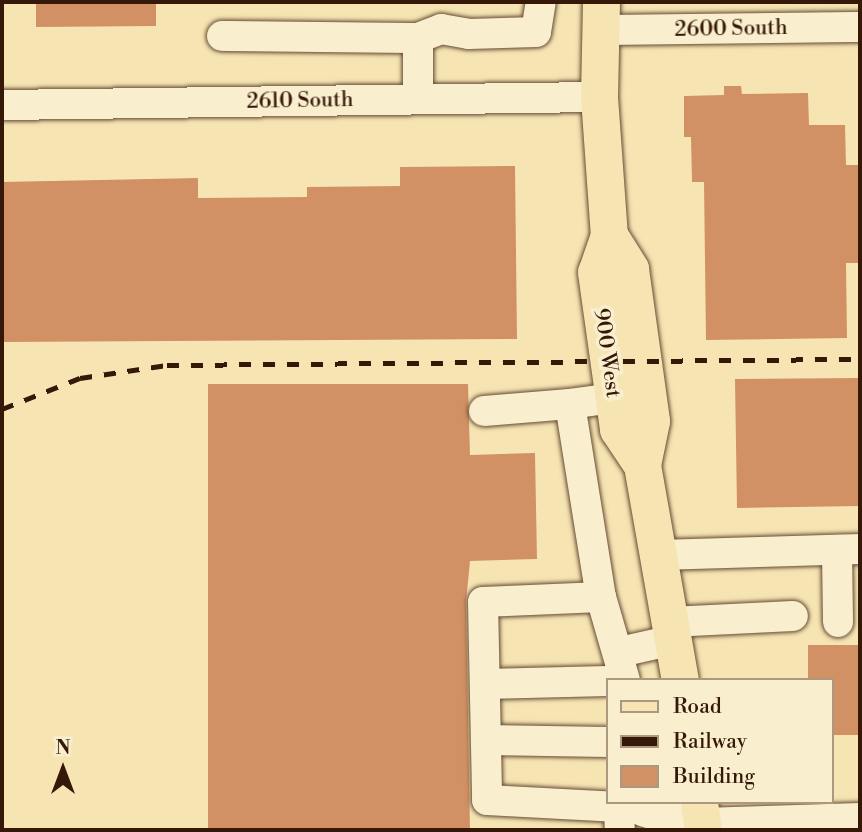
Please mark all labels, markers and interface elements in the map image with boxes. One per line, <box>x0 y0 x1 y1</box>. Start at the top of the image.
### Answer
street label: 2600 South <box>674 15 788 43</box>
street label: 2610 South <box>246 87 354 115</box>
street label: 900 West <box>588 307 626 399</box>
legend <box>606 678 834 804</box>
text: Road <box>673 694 722 720</box>
text: Railway <box>673 729 747 755</box>
north arrow <box>28 734 98 804</box>
text: N <box>55 736 71 760</box>
text: Building <box>673 764 755 790</box>

